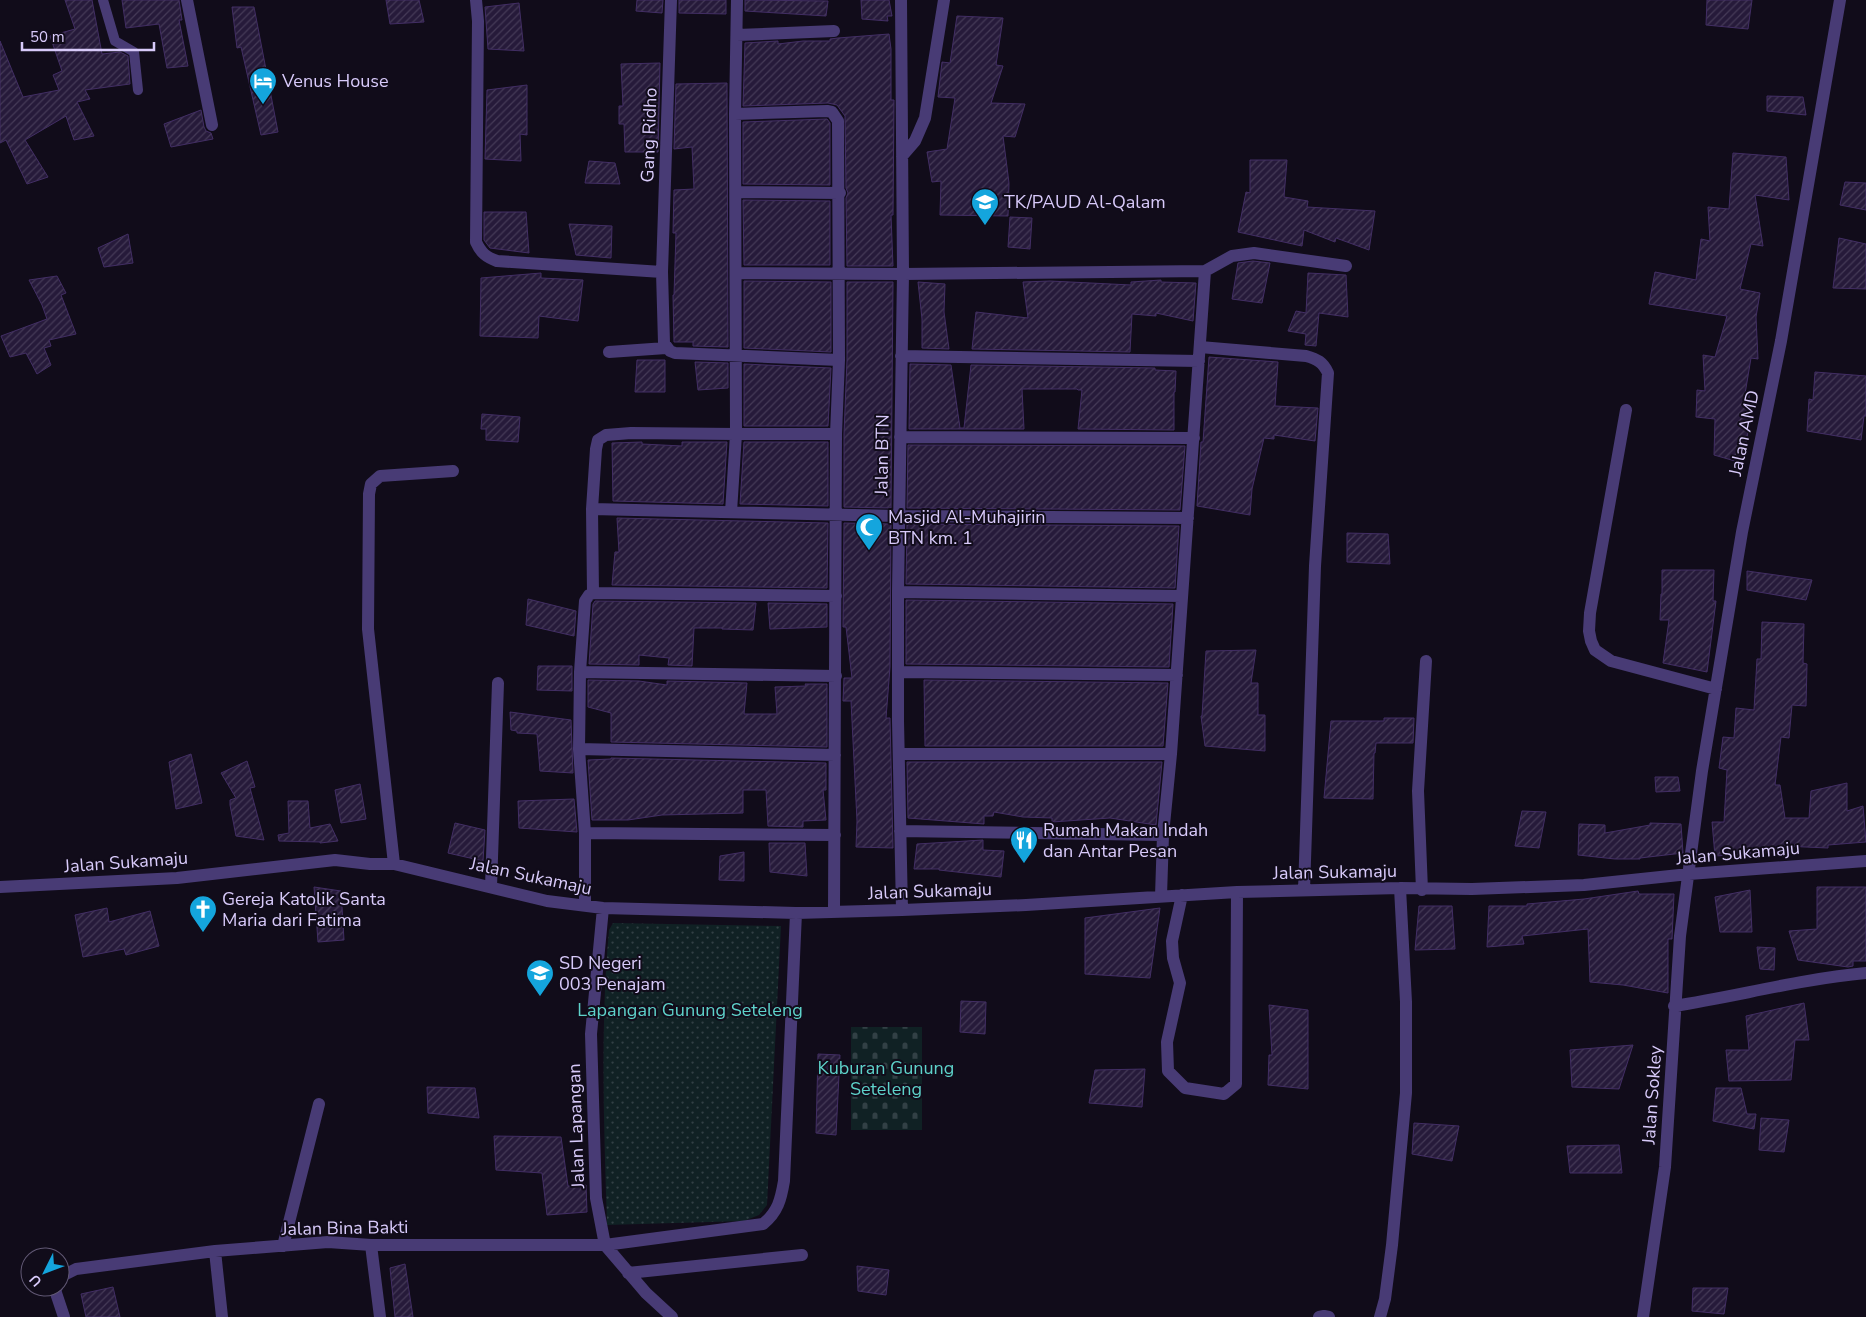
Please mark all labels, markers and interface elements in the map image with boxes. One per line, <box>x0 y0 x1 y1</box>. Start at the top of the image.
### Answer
scale bar <box>22 20 155 52</box>
text: 50 m <box>30 27 65 47</box>
hotel icon: Venus House <box>248 66 278 105</box>
place label: Venus House <box>281 69 389 93</box>
street label: Gang Ridho <box>635 87 663 183</box>
school or university icon: TK/PAUD Al-Qalam <box>970 187 1000 226</box>
place label: TK/PAUD Al-Qalam <box>1004 190 1166 214</box>
street label: Jalan AMD <box>1723 388 1765 479</box>
street label: Jalan BTN <box>869 414 895 497</box>
place label: Masjid Al-Muhajirin BTN km. 1 <box>888 505 1046 550</box>
mosque icon: Masjid Al-Muhajirin BTN km. 1 <box>854 512 884 551</box>
place label: Rumah Makan Indah dan Antar Pesan <box>1043 818 1208 863</box>
restaurant icon: Rumah Makan Indah dan Antar Pesan <box>1009 825 1039 864</box>
street label: Jalan Sukamaju <box>1674 836 1801 870</box>
street label: Jalan Sukamaju <box>62 846 189 878</box>
street label: Jalan Sukamaju <box>467 851 594 901</box>
street label: Jalan Sukamaju <box>1272 859 1397 885</box>
street label: Jalan Sukamaju <box>867 877 992 905</box>
place label: Gereja Katolik Santa Maria dari Fatima <box>222 887 386 932</box>
church icon: Gereja Katolik Santa Maria dari Fatima <box>188 894 218 933</box>
place label: SD Negeri 003 Penajam <box>559 951 666 996</box>
school or university icon: SD Negeri 003 Penajam <box>525 958 555 997</box>
park label: Lapangan Gunung Seteleng <box>577 998 803 1022</box>
street label: Jalan Sokley <box>1637 1044 1667 1146</box>
park label: Kuburan Gunung Seteleng <box>818 1056 954 1101</box>
street label: Jalan Lapangan <box>562 1063 590 1190</box>
street label: Jalan Bina Bakti <box>280 1215 409 1241</box>
north arrow <box>20 1247 70 1297</box>
text: U <box>25 1270 46 1291</box>

